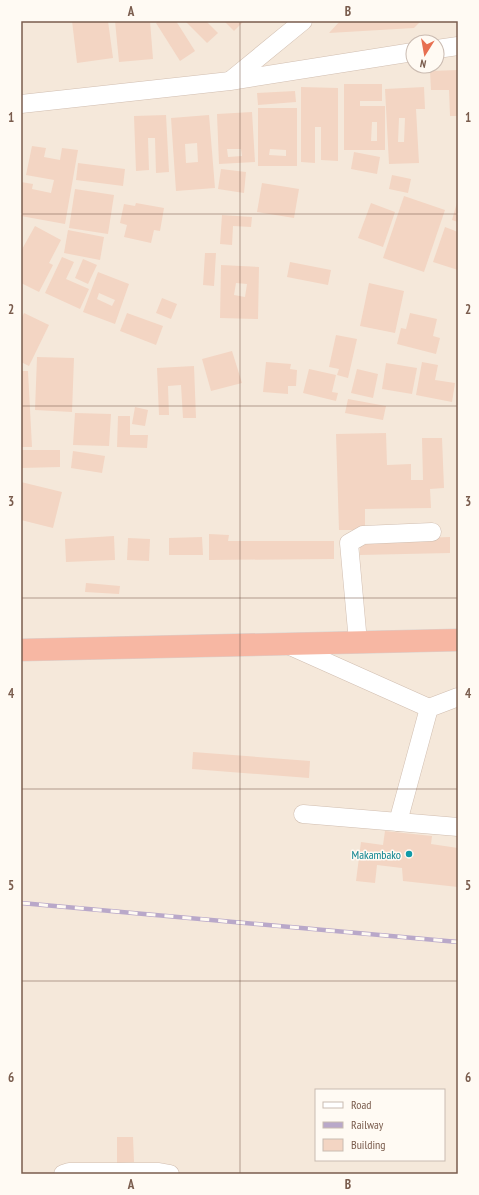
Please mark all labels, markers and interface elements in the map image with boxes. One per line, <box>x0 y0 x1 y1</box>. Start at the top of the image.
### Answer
text: A <box>127 3 135 20</box>
text: B <box>345 3 351 20</box>
north arrow <box>405 34 445 74</box>
text: N <box>419 56 427 71</box>
text: 1 <box>8 109 14 126</box>
text: 1 <box>465 109 471 126</box>
text: 2 <box>8 301 14 318</box>
text: 2 <box>465 301 471 318</box>
text: 3 <box>8 493 14 510</box>
text: 3 <box>465 493 471 510</box>
text: 4 <box>8 685 15 702</box>
text: 4 <box>465 685 472 702</box>
place label: Makambako <box>352 847 401 862</box>
marker: Makambako <box>404 849 414 859</box>
text: 5 <box>8 877 14 894</box>
text: 5 <box>465 877 471 894</box>
text: 6 <box>8 1069 14 1086</box>
text: 6 <box>465 1069 471 1086</box>
legend <box>315 1089 445 1161</box>
text: Road <box>351 1097 371 1112</box>
text: Railway <box>351 1117 384 1132</box>
text: Building <box>351 1137 386 1152</box>
text: A <box>127 1176 135 1193</box>
text: B <box>345 1176 351 1193</box>

